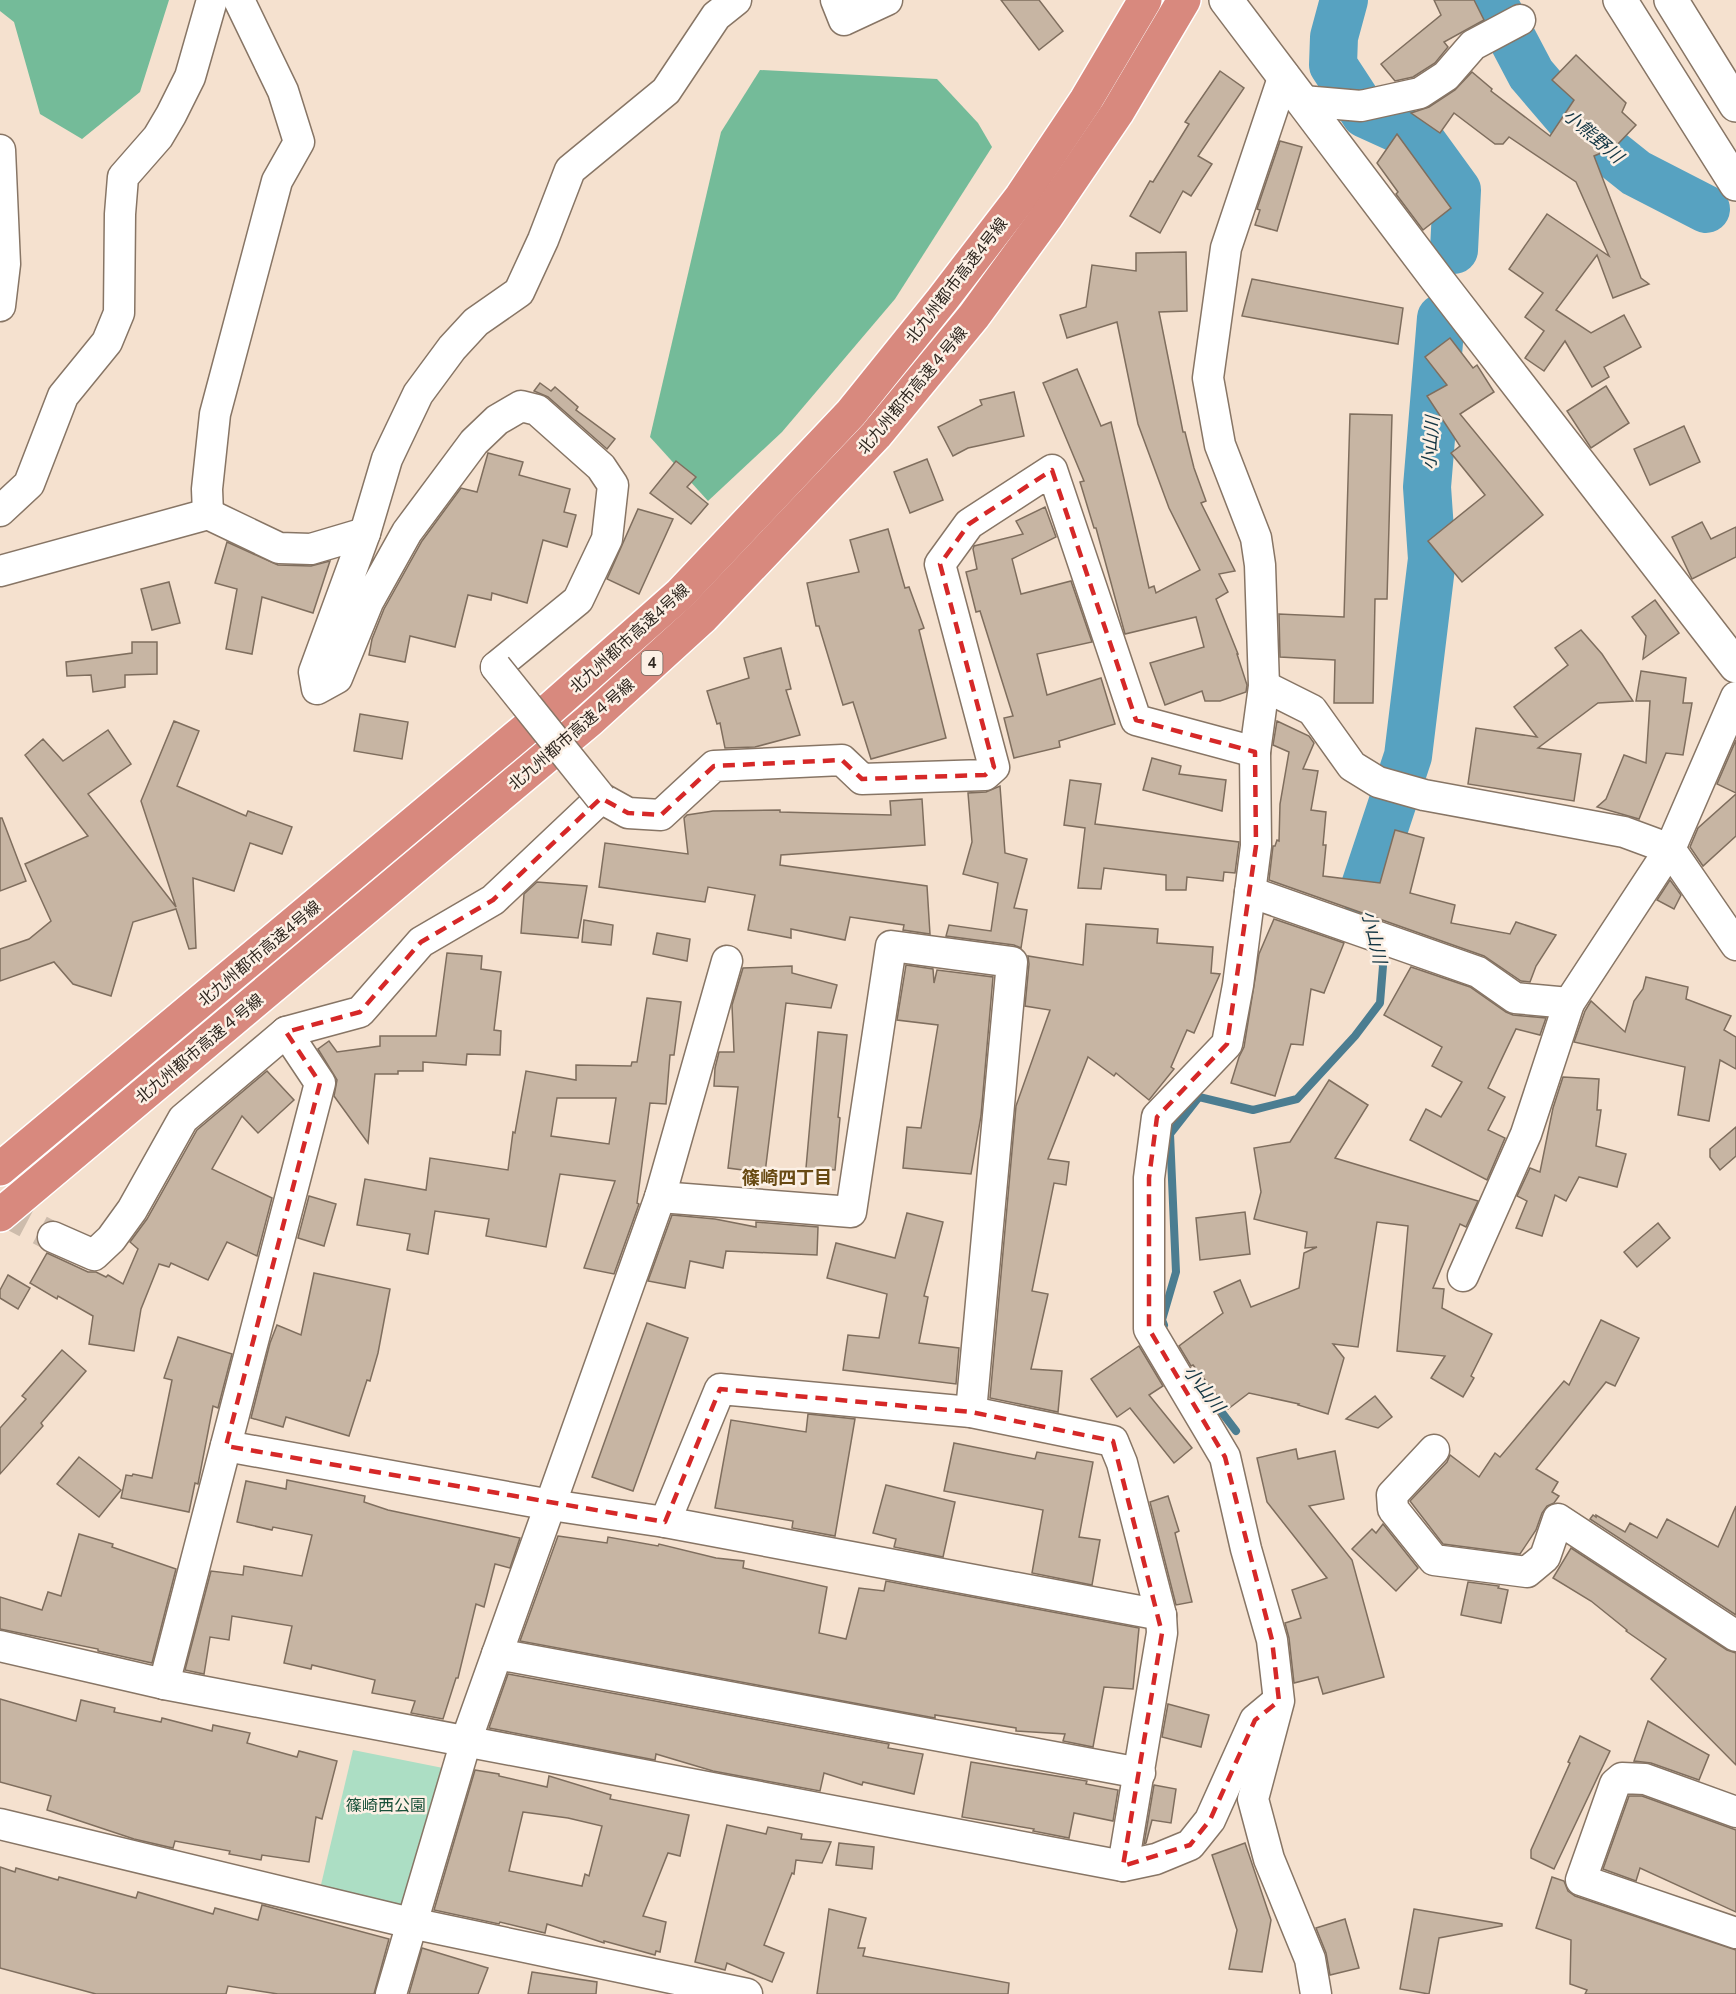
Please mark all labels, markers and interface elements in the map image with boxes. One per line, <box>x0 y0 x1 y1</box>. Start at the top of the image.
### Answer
water label: 小熊野川 <box>1558 103 1630 170</box>
street label: 北九州都市高速4号線 <box>901 213 1013 348</box>
street label: 北九州都市高速４号線 <box>853 322 973 459</box>
water label: 小山川 <box>1417 413 1445 471</box>
street label: 北九州都市高速4号線 <box>566 579 692 697</box>
road number: 4 <box>642 651 662 675</box>
street label: 北九州都市高速４号線 <box>504 674 639 796</box>
street label: 北九州都市高速4号線 <box>194 896 326 1012</box>
water label: 小山川 <box>1356 908 1392 968</box>
street label: 北九州都市高速４号線 <box>131 989 268 1109</box>
district label: 篠崎四丁目 <box>742 1166 832 1190</box>
water label: 小山川 <box>1178 1360 1231 1419</box>
park label: 篠崎西公園 <box>346 1795 426 1817</box>

